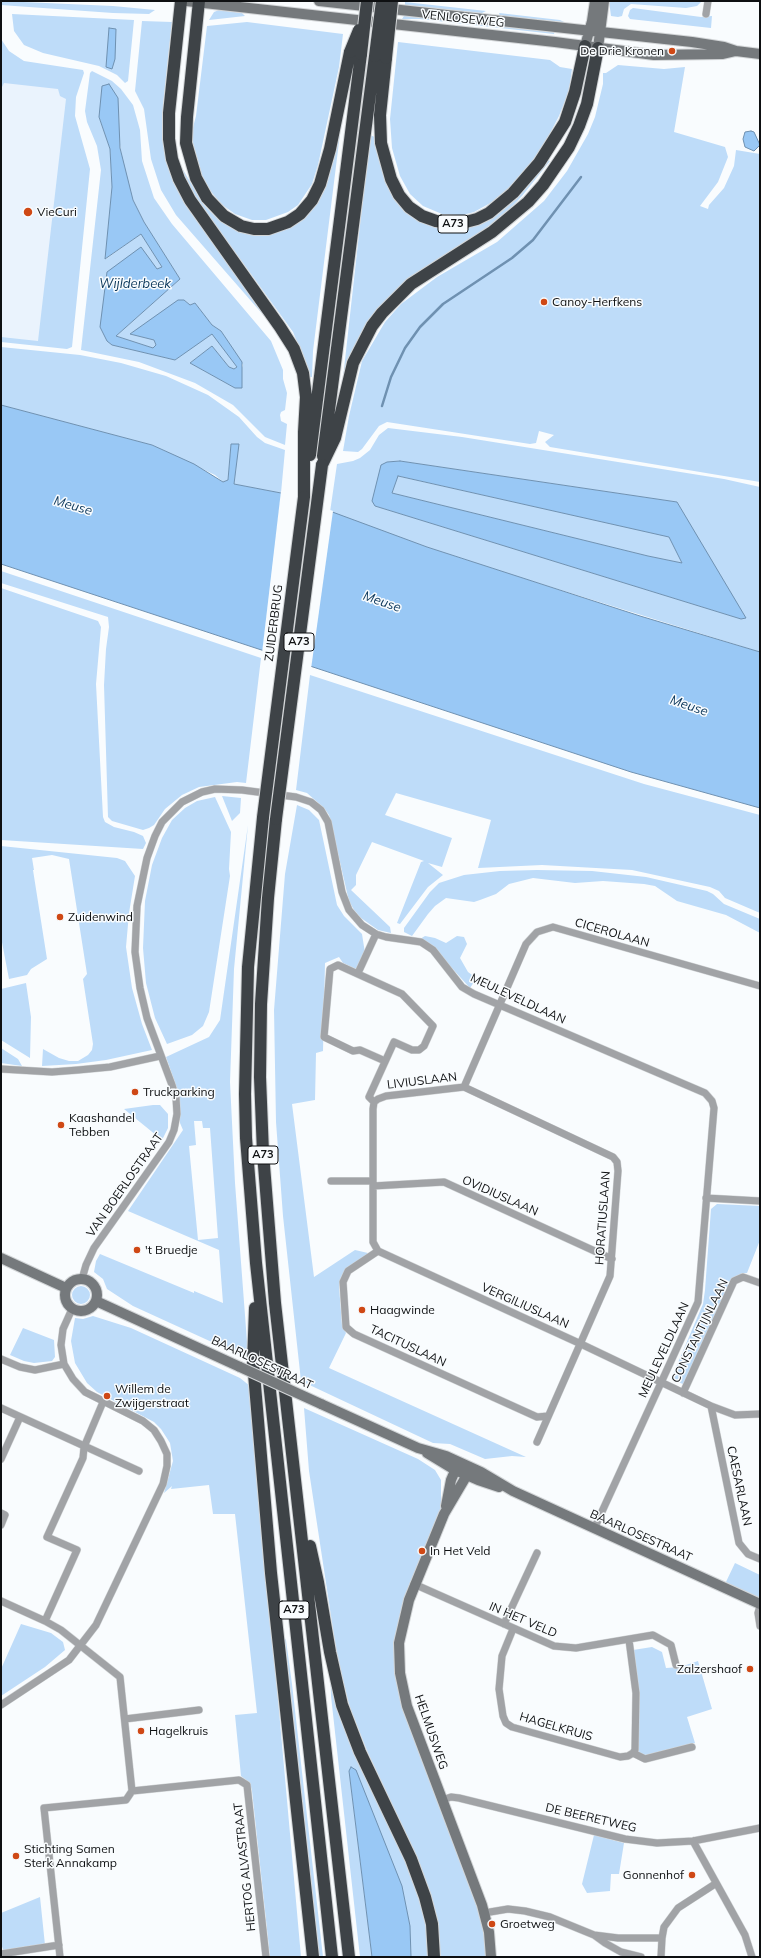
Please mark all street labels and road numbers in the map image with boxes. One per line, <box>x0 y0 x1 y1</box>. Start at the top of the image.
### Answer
street label: VENLOSEWEG <box>421 7 505 31</box>
road number: A73 <box>438 215 468 233</box>
street label: ZUIDERBRUG <box>262 584 286 662</box>
road number: A73 <box>284 633 314 651</box>
street label: CICEROLAAN <box>573 915 651 951</box>
street label: MEULEVELDLAAN <box>468 971 568 1027</box>
street label: LIVIUSLAAN <box>386 1070 458 1092</box>
street label: VAN BOERLOSTRAAT <box>84 1130 166 1240</box>
road number: A73 <box>248 1146 278 1164</box>
street label: HORATIUSLAAN <box>593 1171 613 1265</box>
street label: OVIDIUSLAAN <box>460 1173 540 1219</box>
street label: CONSTANTIJNLAAN <box>669 1277 731 1385</box>
street label: VERGILIUSLAAN <box>479 1280 571 1332</box>
street label: MEULEVELDLAAN <box>636 1300 692 1400</box>
street label: TACITUSLAAN <box>367 1322 449 1370</box>
street label: BAARLOSESTRAAT <box>209 1333 315 1393</box>
street label: CAESARLAAN <box>724 1445 754 1527</box>
street label: BAARLOSESTRAAT <box>588 1507 694 1565</box>
street label: IN HET VELD <box>487 1599 559 1641</box>
road number: A73 <box>279 1601 309 1619</box>
street label: HELMUSWEG <box>411 1693 451 1771</box>
street label: HAGELKRUIS <box>518 1710 594 1744</box>
street label: DE BEERETWEG <box>544 1801 638 1835</box>
street label: HERTOG ALVASTRAAT <box>231 1802 259 1932</box>

